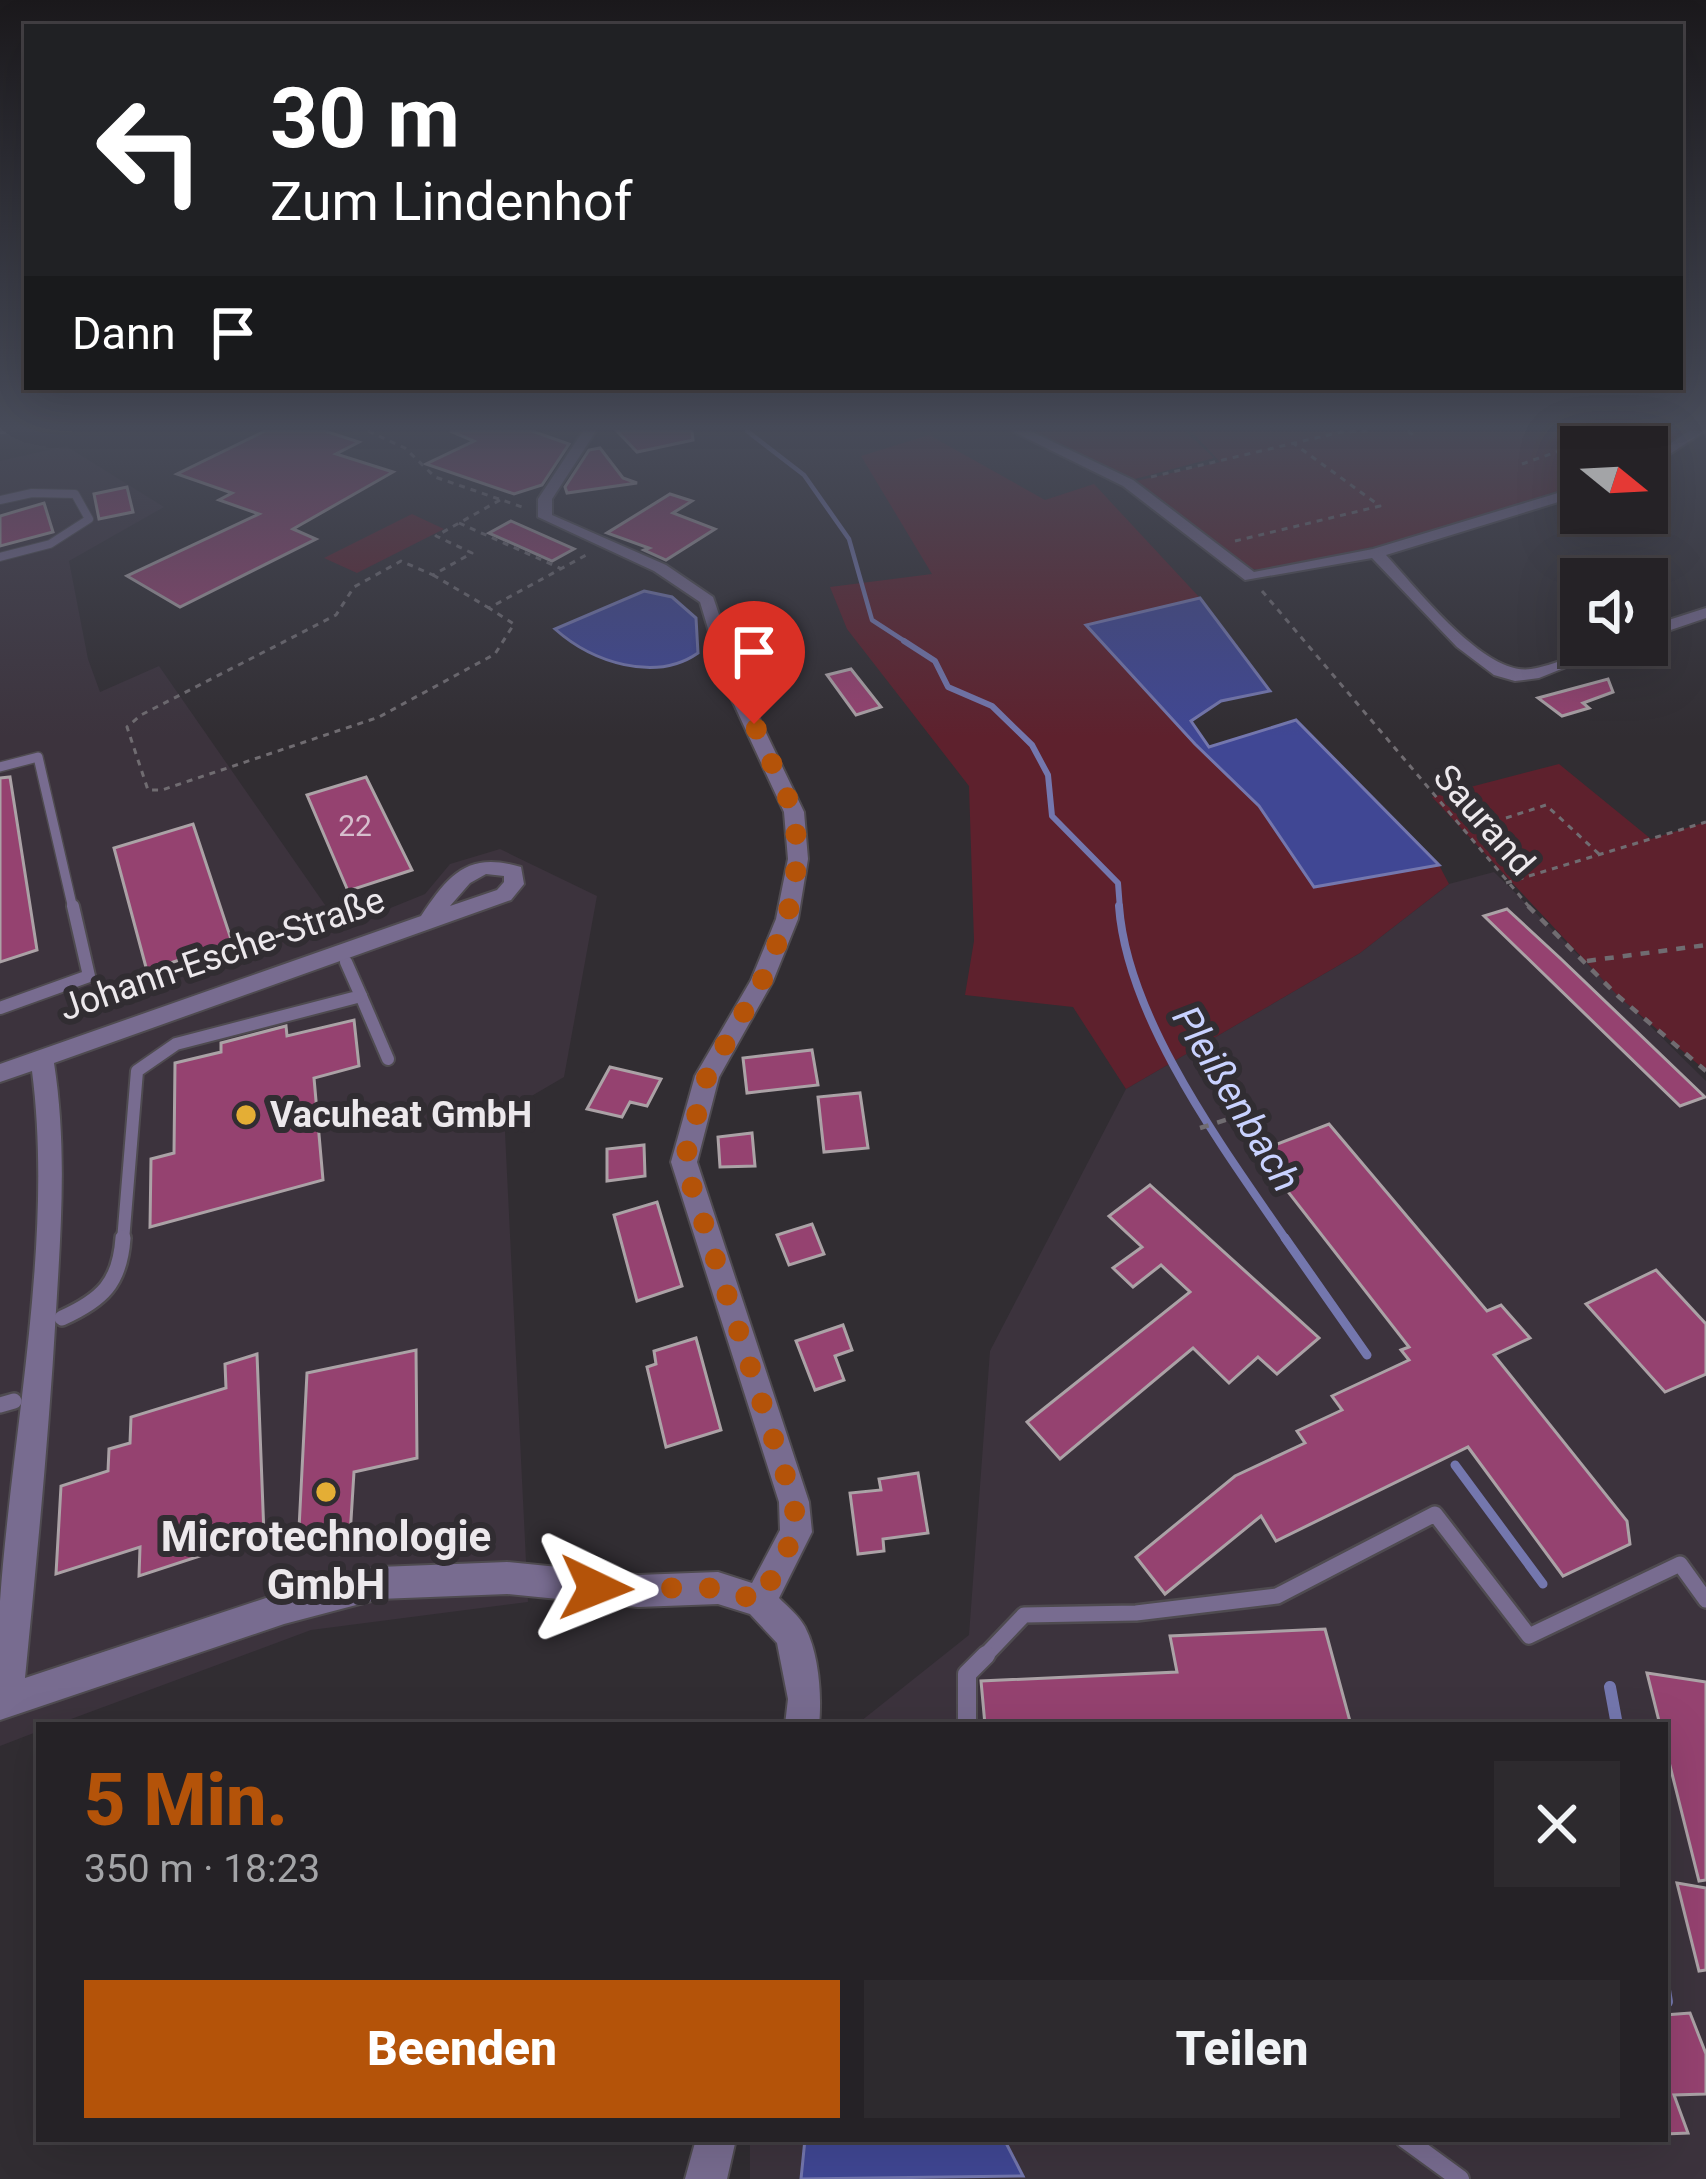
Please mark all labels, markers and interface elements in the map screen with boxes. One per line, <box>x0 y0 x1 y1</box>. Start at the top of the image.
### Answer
text: 30 m <box>270 69 460 168</box>
icon: left <box>72 72 228 228</box>
text: Zum Lindenhof <box>270 170 633 233</box>
icon: arrive <box>200 300 266 366</box>
text: Dann <box>72 307 176 360</box>
north arrow <box>1560 426 1668 534</box>
map controls <box>1560 426 1668 666</box>
button: sound <box>1560 558 1668 666</box>
pin <box>703 601 805 724</box>
icon: arrive <box>721 619 787 685</box>
street label: Saurand <box>1425 756 1543 884</box>
house number: 22 <box>338 808 372 843</box>
street label: Johann-Esche-Straße <box>54 879 390 1029</box>
water label: Pleißenbach <box>1163 998 1309 1200</box>
place label: Vacuheat GmbH <box>270 1094 532 1136</box>
marker: Vacuheat GmbH <box>233 1102 259 1128</box>
marker: Microtechnologie GmbH <box>313 1479 339 1505</box>
place label: Microtechnologie GmbH <box>161 1512 491 1609</box>
position arrow <box>533 1525 659 1651</box>
text: 5 Min. <box>84 1758 288 1843</box>
button: close <box>1494 1761 1620 1887</box>
text: 350 m · 18:23 <box>84 1846 320 1892</box>
button: Beenden <box>84 1980 840 2118</box>
button: Teilen <box>864 1980 1620 2118</box>

